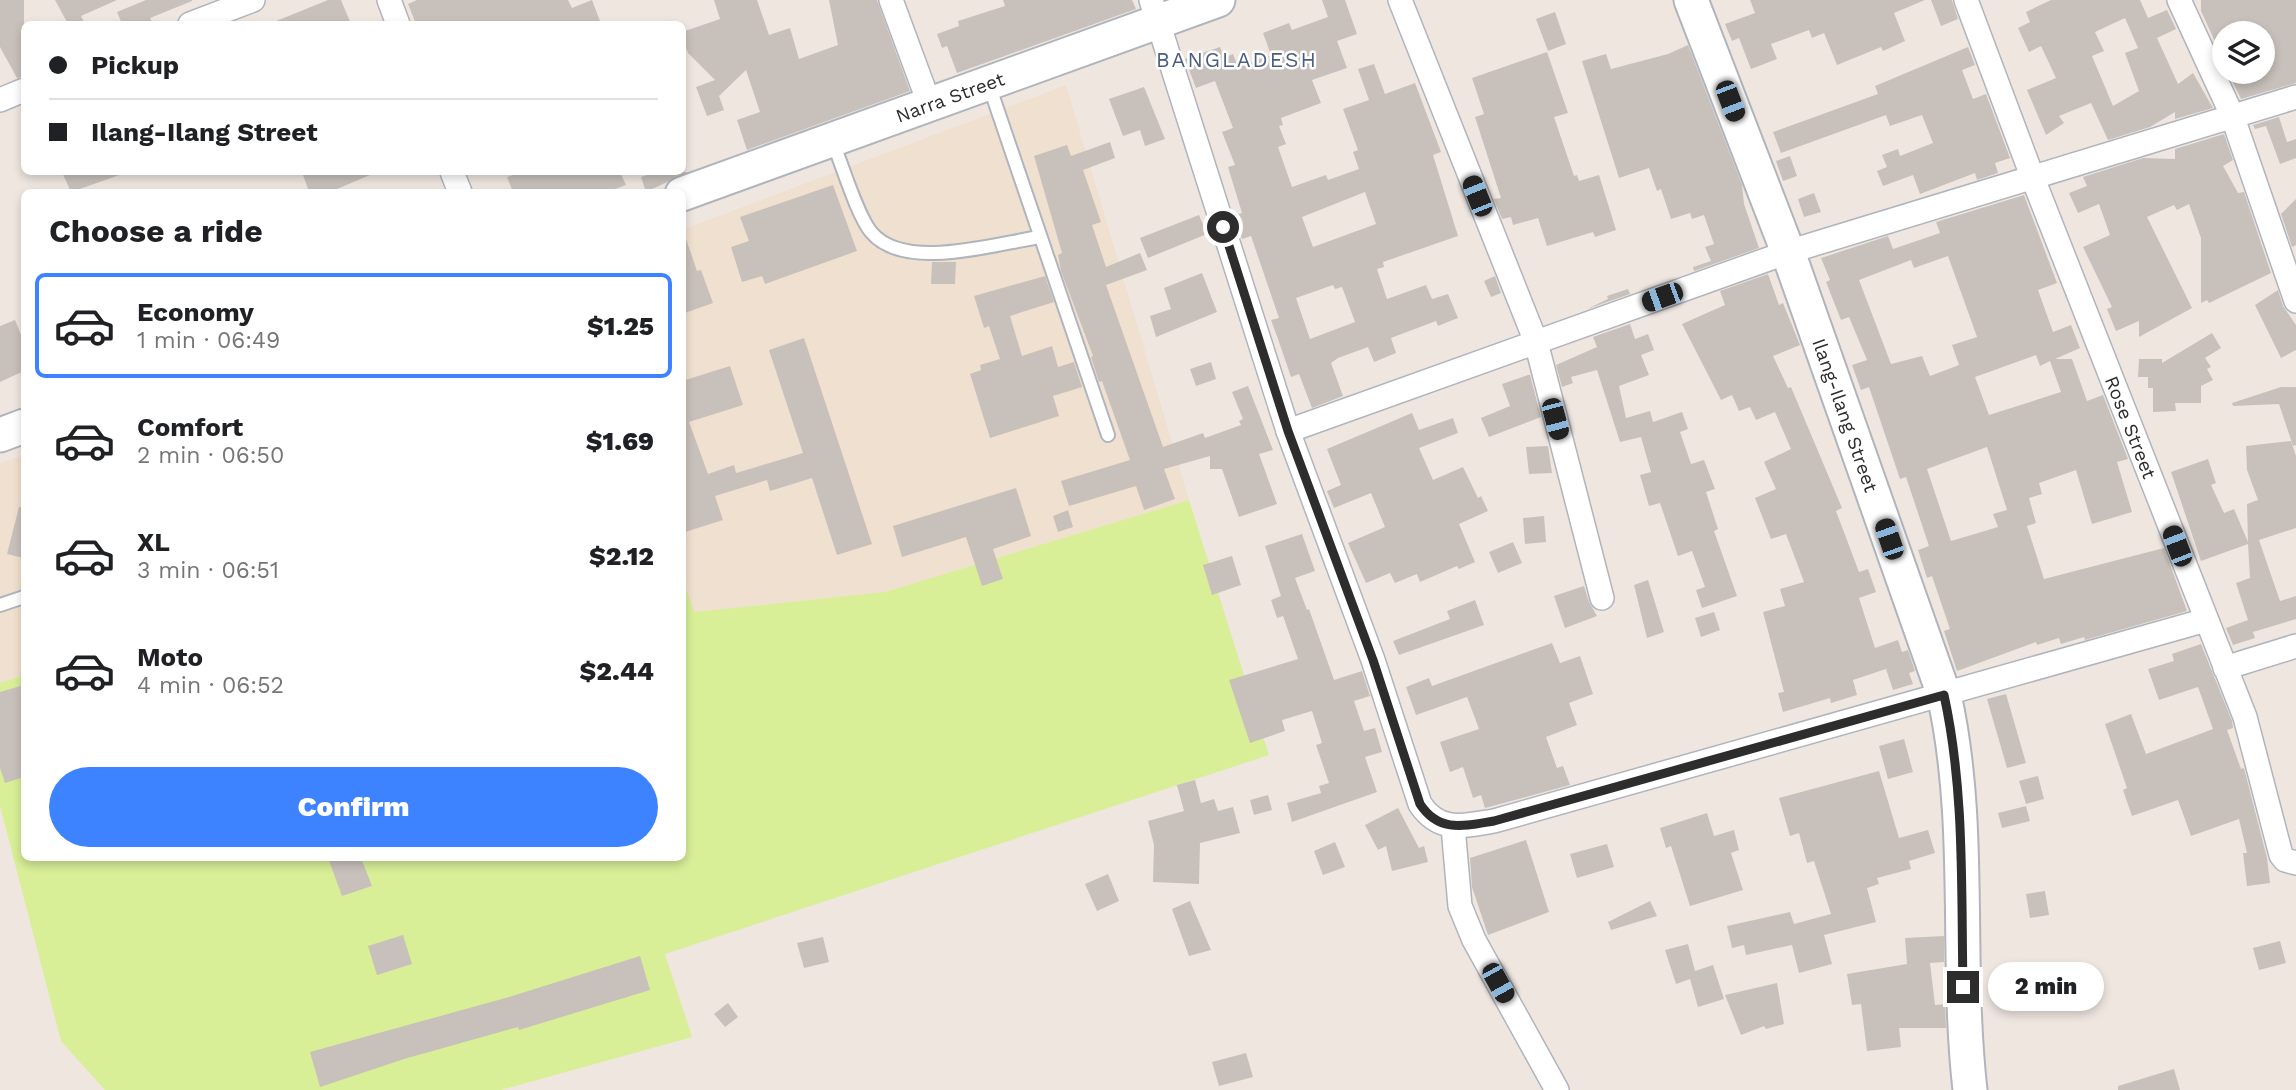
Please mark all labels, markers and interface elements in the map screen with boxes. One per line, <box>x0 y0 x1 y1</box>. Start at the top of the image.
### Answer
map controls <box>2212 21 2275 84</box>
button: layers <box>2212 21 2275 84</box>
district label: BANGLADESH <box>1156 47 1318 72</box>
text: Pickup <box>91 50 179 80</box>
street label: Narra Street <box>893 67 1007 127</box>
car <box>1713 78 1748 124</box>
text: Ilang-Ilang Street <box>91 117 318 147</box>
car <box>1460 173 1495 219</box>
route start <box>1207 211 1239 243</box>
text: Choose a ride <box>49 212 263 250</box>
car <box>1639 280 1686 314</box>
icon: car <box>53 294 116 357</box>
text: Economy <box>137 297 254 327</box>
text: $1.25 <box>587 311 654 341</box>
text: 1 min · 06:49 <box>137 327 280 354</box>
street label: Ilang-Ilang Street <box>1808 335 1883 495</box>
street label: Rose Street <box>2100 373 2161 482</box>
car <box>1540 396 1571 442</box>
icon: car <box>53 409 116 472</box>
text: Comfort <box>137 412 243 442</box>
text: $1.69 <box>586 426 654 456</box>
text: 2 min · 06:50 <box>137 442 284 469</box>
car <box>1873 516 1906 562</box>
car <box>2160 523 2195 569</box>
icon: car <box>53 524 116 587</box>
text: XL <box>137 527 170 557</box>
text: $2.12 <box>589 541 654 571</box>
text: 3 min · 06:51 <box>137 557 279 584</box>
icon: car <box>53 639 116 702</box>
text: Moto <box>137 642 203 672</box>
text: $2.44 <box>580 656 654 686</box>
text: 4 min · 06:52 <box>137 672 284 699</box>
button: Confirm <box>49 767 658 847</box>
car <box>1479 960 1518 1006</box>
callout: 2 min <box>1988 962 2103 1012</box>
route end <box>1947 971 1979 1003</box>
text: 2 min <box>2015 973 2077 1000</box>

